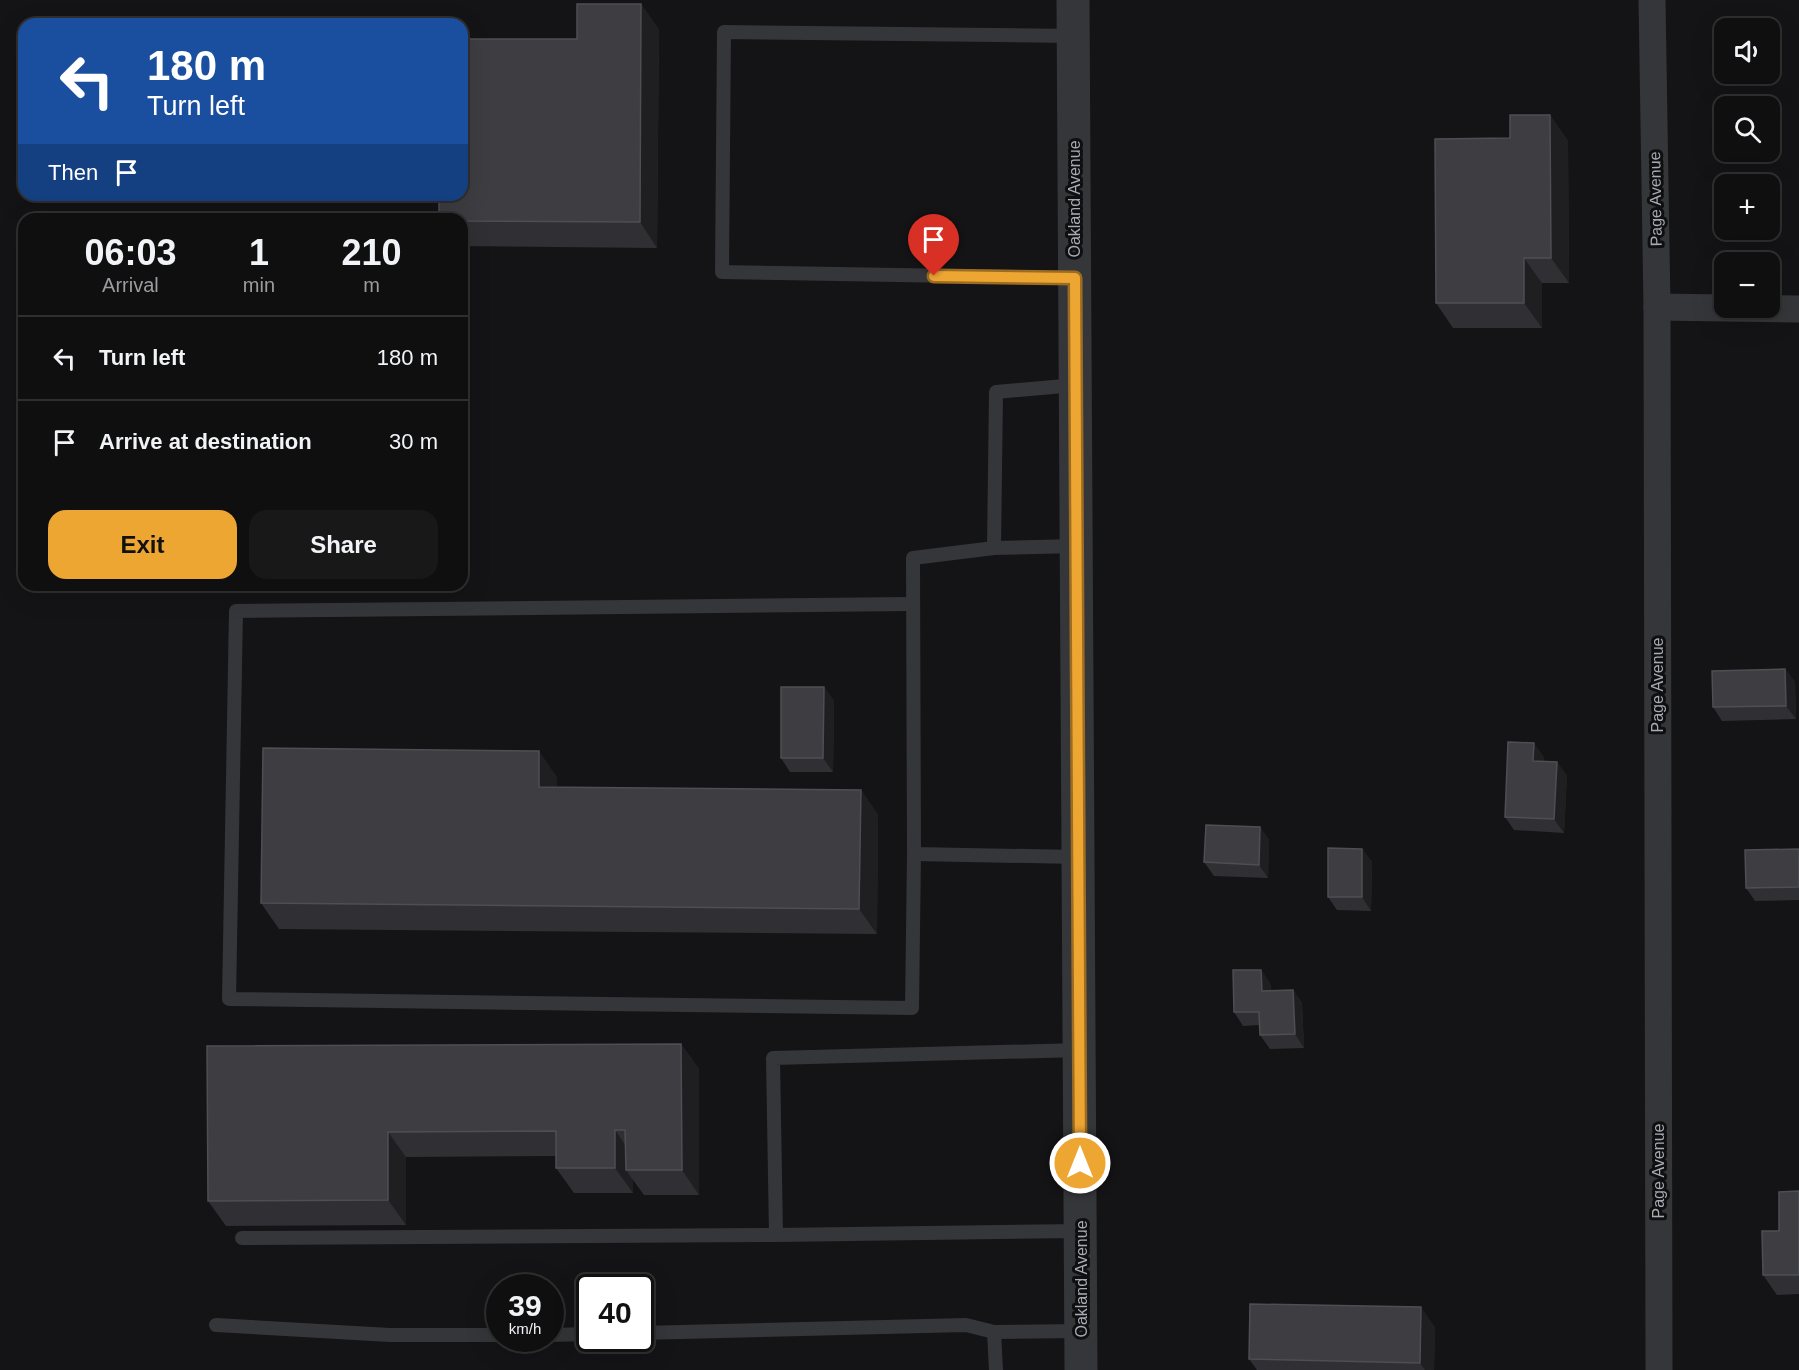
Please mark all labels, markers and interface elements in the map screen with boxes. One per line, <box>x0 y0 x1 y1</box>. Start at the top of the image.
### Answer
map controls <box>1714 18 1780 318</box>
button: sound <box>1714 18 1780 84</box>
icon: left <box>48 42 126 120</box>
text: 180 m <box>147 42 266 89</box>
text: Turn left <box>147 91 245 121</box>
button: search <box>1714 96 1780 162</box>
street label: Oakland Avenue <box>1066 140 1083 258</box>
street label: Page Avenue <box>1646 151 1665 247</box>
icon: arrive <box>110 156 143 189</box>
text: Then <box>48 160 98 185</box>
button: + <box>1714 174 1780 240</box>
pin <box>908 214 959 276</box>
icon: arrive <box>917 223 950 256</box>
text: 06:03 <box>84 232 176 273</box>
text: 1 <box>249 232 269 273</box>
text: 210 <box>341 232 402 273</box>
button: − <box>1714 252 1780 318</box>
text: Arrival <box>102 274 159 296</box>
text: min <box>243 274 275 296</box>
text: m <box>363 274 380 296</box>
icon: left <box>48 342 81 375</box>
text: Turn left <box>99 345 185 370</box>
text: 180 m <box>377 345 438 370</box>
icon: arrive <box>48 426 81 459</box>
text: Arrive at destination <box>99 429 312 454</box>
text: 30 m <box>389 429 438 454</box>
button: Exit <box>48 510 237 579</box>
button: Share <box>249 510 438 579</box>
street label: Page Avenue <box>1649 637 1666 732</box>
street label: Page Avenue <box>1650 1123 1667 1218</box>
position arrow <box>1048 1131 1112 1195</box>
street label: Oakland Avenue <box>1073 1220 1090 1338</box>
speed limit sign: 40 <box>576 1274 654 1352</box>
text: 39 <box>508 1289 542 1322</box>
text: km/h <box>509 1320 541 1337</box>

